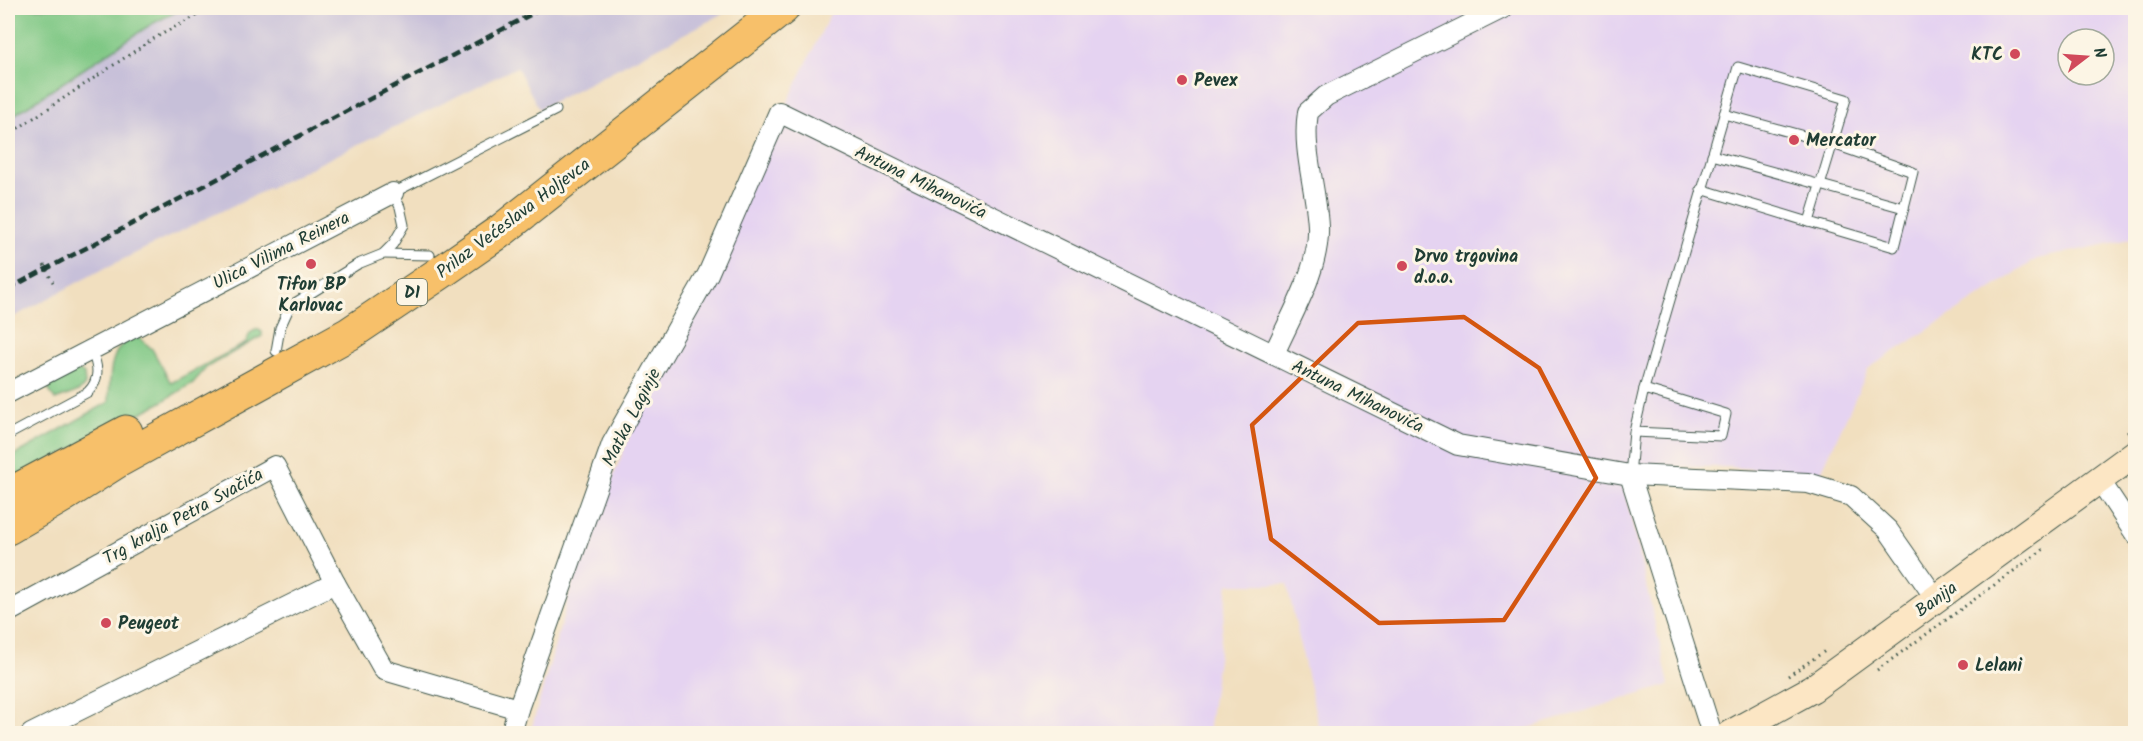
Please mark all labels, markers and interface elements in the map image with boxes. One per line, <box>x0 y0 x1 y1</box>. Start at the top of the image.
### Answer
north arrow <box>2056 27 2116 87</box>
place label: KTC <box>1971 41 2003 70</box>
text: N <box>2085 45 2112 62</box>
marker: KTC <box>2008 47 2022 61</box>
place label: Pevex <box>1194 67 1238 96</box>
marker: Pevex <box>1175 73 1189 87</box>
place label: Mercator <box>1806 127 1877 156</box>
marker: Mercator <box>1787 133 1801 147</box>
street label: Antuna Mihanovića <box>849 139 991 228</box>
street label: Prilaz Većeslava Holjevca <box>431 151 597 287</box>
street label: Ulica Vilima Reinera <box>208 204 355 298</box>
place label: Drvo trgovina d.o.o. <box>1414 243 1518 293</box>
marker: Tifon BP Karlovac <box>304 257 318 271</box>
marker: Drvo trgovina d.o.o. <box>1395 259 1409 273</box>
place label: Tifon BP Karlovac <box>277 271 346 321</box>
road number: D1 <box>397 279 427 305</box>
street label: Antuna Mihanovića <box>1286 353 1428 442</box>
street label: Matka Laginje <box>595 363 670 472</box>
street label: Trg kralja Petra Svačića <box>98 461 269 574</box>
street label: Banija <box>1909 575 1964 626</box>
place label: Peugeot <box>118 610 180 639</box>
marker: Peugeot <box>99 616 113 630</box>
place label: Lelani <box>1975 652 2023 681</box>
marker: Lelani <box>1956 658 1970 672</box>

